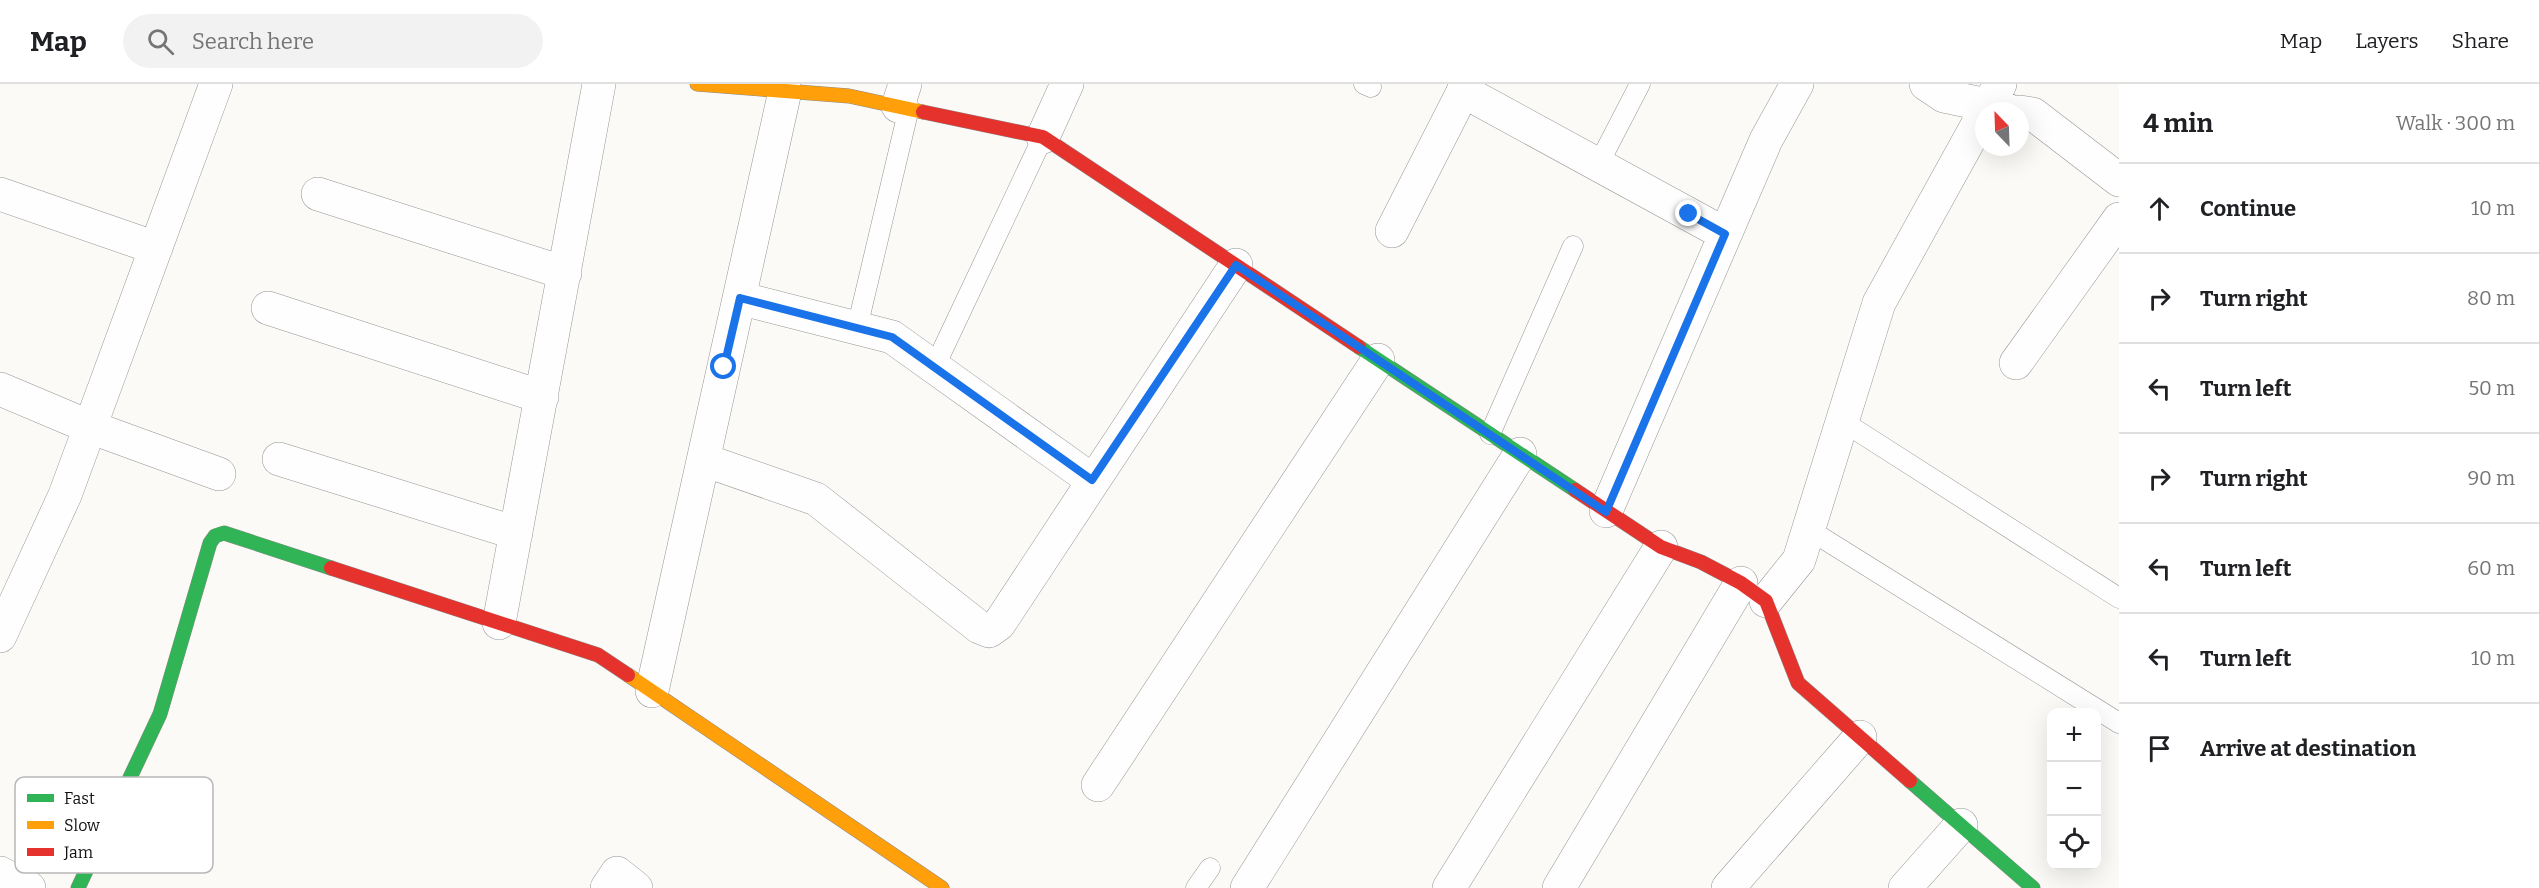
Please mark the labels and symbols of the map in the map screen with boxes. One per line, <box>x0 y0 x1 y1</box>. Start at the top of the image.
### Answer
north arrow <box>1975 102 2029 156</box>
route end <box>1675 200 1701 226</box>
route start <box>710 353 736 379</box>
legend <box>15 777 213 873</box>
text: Fast <box>64 789 95 808</box>
text: Slow <box>64 816 100 835</box>
text: Jam <box>63 843 93 862</box>

